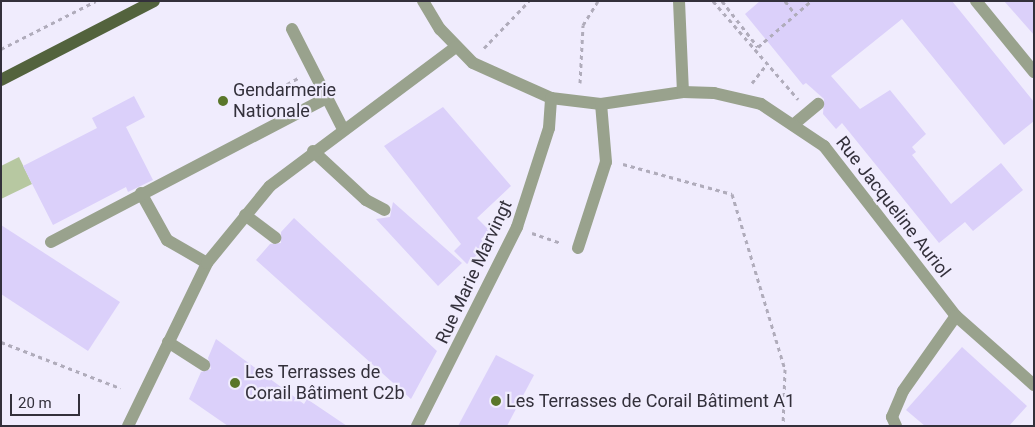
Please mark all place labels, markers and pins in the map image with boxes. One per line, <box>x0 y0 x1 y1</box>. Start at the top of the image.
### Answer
place label: Gendarmerie Nationale <box>233 80 336 122</box>
marker: Gendarmerie Nationale <box>217 95 229 107</box>
place label: Les Terrasses de Corail Bâtiment C2b <box>245 362 405 404</box>
marker: Les Terrasses de Corail Bâtiment C2b <box>229 377 241 389</box>
place label: Les Terrasses de Corail Bâtiment A1 <box>506 390 796 412</box>
marker: Les Terrasses de Corail Bâtiment A1 <box>490 395 502 407</box>

